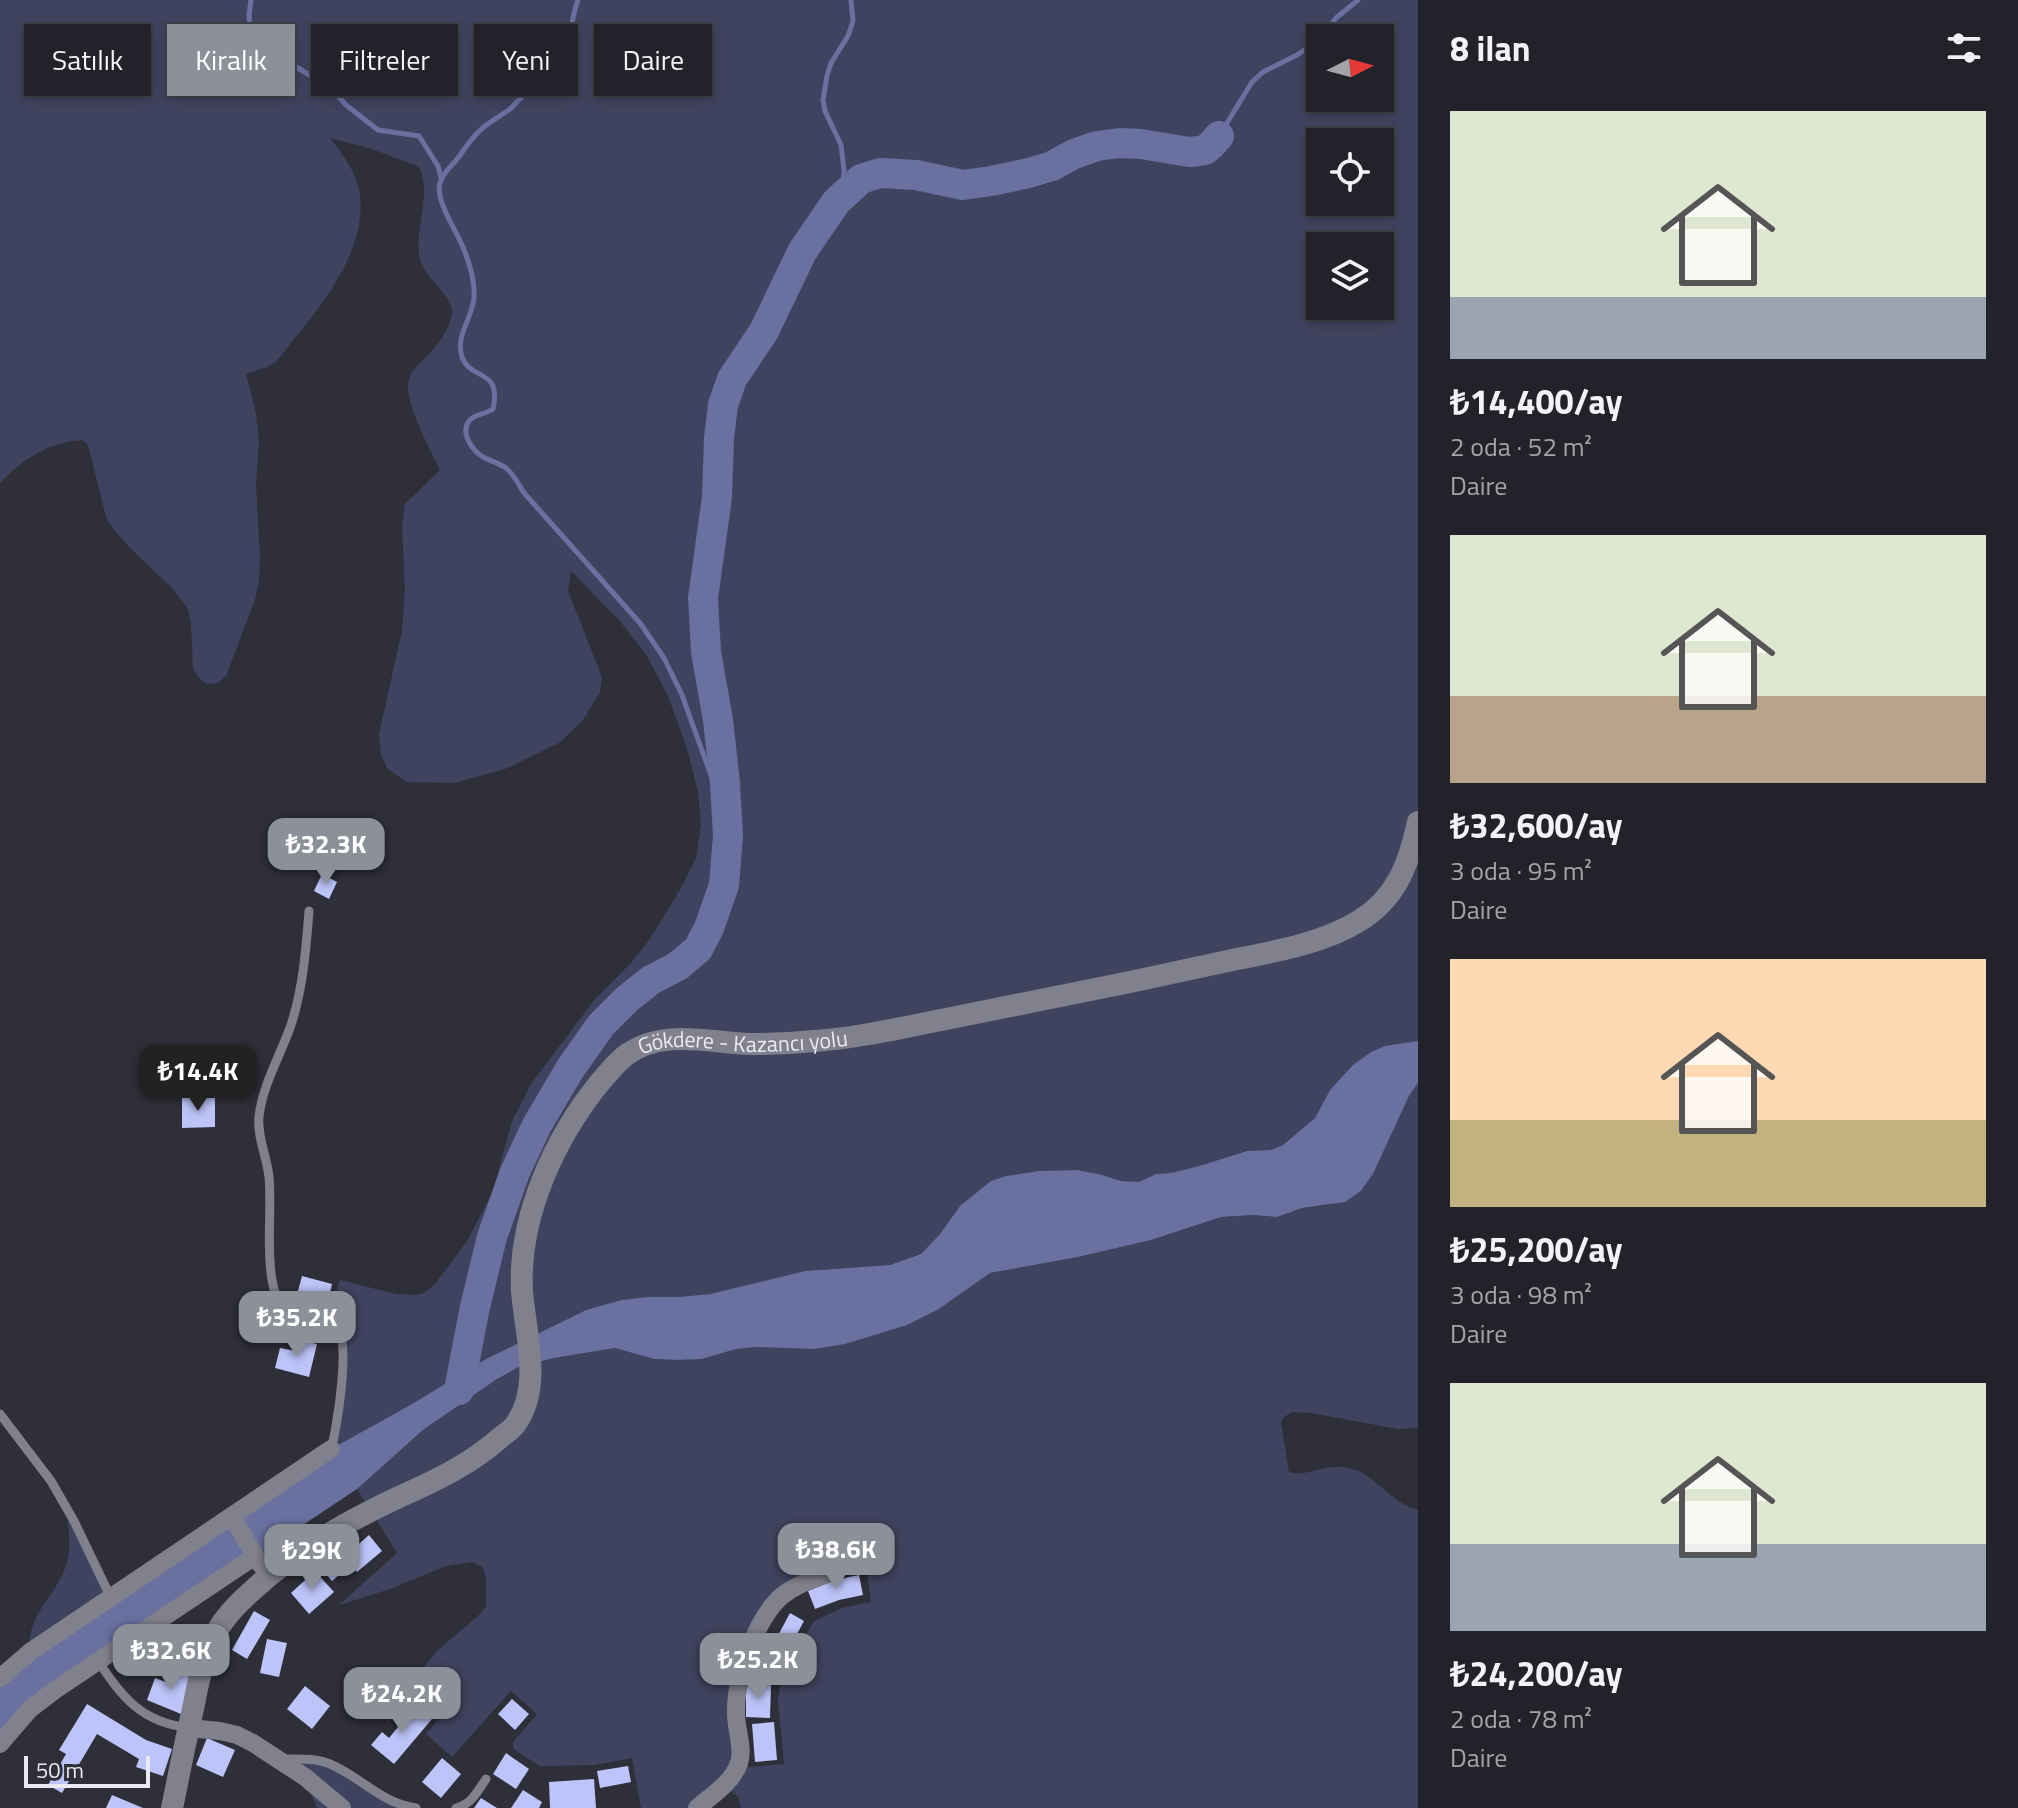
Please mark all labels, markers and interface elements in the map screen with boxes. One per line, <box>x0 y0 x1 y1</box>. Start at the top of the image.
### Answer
text: 8 ilan <box>1450 22 1531 74</box>
chip: Satılık <box>24 24 151 96</box>
chip: Kiralık <box>167 24 295 96</box>
chip: Filtreler <box>311 24 458 96</box>
chip: Yeni <box>474 24 578 96</box>
chip: Daire <box>594 24 712 96</box>
north arrow <box>1306 24 1394 112</box>
map controls <box>1306 24 1394 320</box>
icon: filters <box>1942 26 1986 70</box>
button: locate <box>1306 128 1394 216</box>
icon: home <box>1646 163 1790 307</box>
button: layers <box>1306 232 1394 320</box>
text: ₺14,400/ay <box>1450 375 1623 427</box>
text: 2 oda · 52 m² <box>1450 427 1592 466</box>
text: Daire <box>1450 466 1507 505</box>
icon: home <box>1646 587 1790 731</box>
text: ₺32,600/ay <box>1450 799 1623 851</box>
pin: ₺32.3K <box>261 818 391 886</box>
text: ₺32.3K <box>286 824 366 863</box>
text: 3 oda · 95 m² <box>1450 851 1592 890</box>
text: Daire <box>1450 890 1507 929</box>
icon: home <box>1646 1011 1790 1155</box>
street label: Gökdere - Kazancı yolu <box>633 1021 850 1063</box>
pin: ₺14.4K <box>133 1045 263 1113</box>
text: ₺14.4K <box>158 1051 238 1090</box>
text: ₺25,200/ay <box>1450 1223 1623 1275</box>
text: 3 oda · 98 m² <box>1450 1275 1592 1314</box>
pin: ₺35.2K <box>232 1291 362 1359</box>
text: ₺35.2K <box>257 1297 337 1336</box>
text: Daire <box>1450 1314 1507 1353</box>
icon: home <box>1646 1435 1790 1579</box>
pin: ₺38.6K <box>771 1523 901 1591</box>
pin: ₺29K <box>265 1524 359 1592</box>
text: ₺38.6K <box>796 1529 876 1568</box>
text: ₺29K <box>282 1530 342 1569</box>
pin: ₺32.6K <box>106 1624 236 1692</box>
text: ₺32.6K <box>131 1630 211 1669</box>
pin: ₺25.2K <box>693 1633 823 1701</box>
text: ₺25.2K <box>718 1639 798 1678</box>
text: ₺24,200/ay <box>1450 1647 1623 1699</box>
pin: ₺24.2K <box>337 1667 467 1735</box>
text: ₺24.2K <box>362 1673 442 1712</box>
text: 2 oda · 78 m² <box>1450 1699 1592 1738</box>
text: Daire <box>1450 1738 1507 1777</box>
scale bar <box>24 1752 150 1788</box>
text: 50 m <box>36 1753 84 1787</box>

